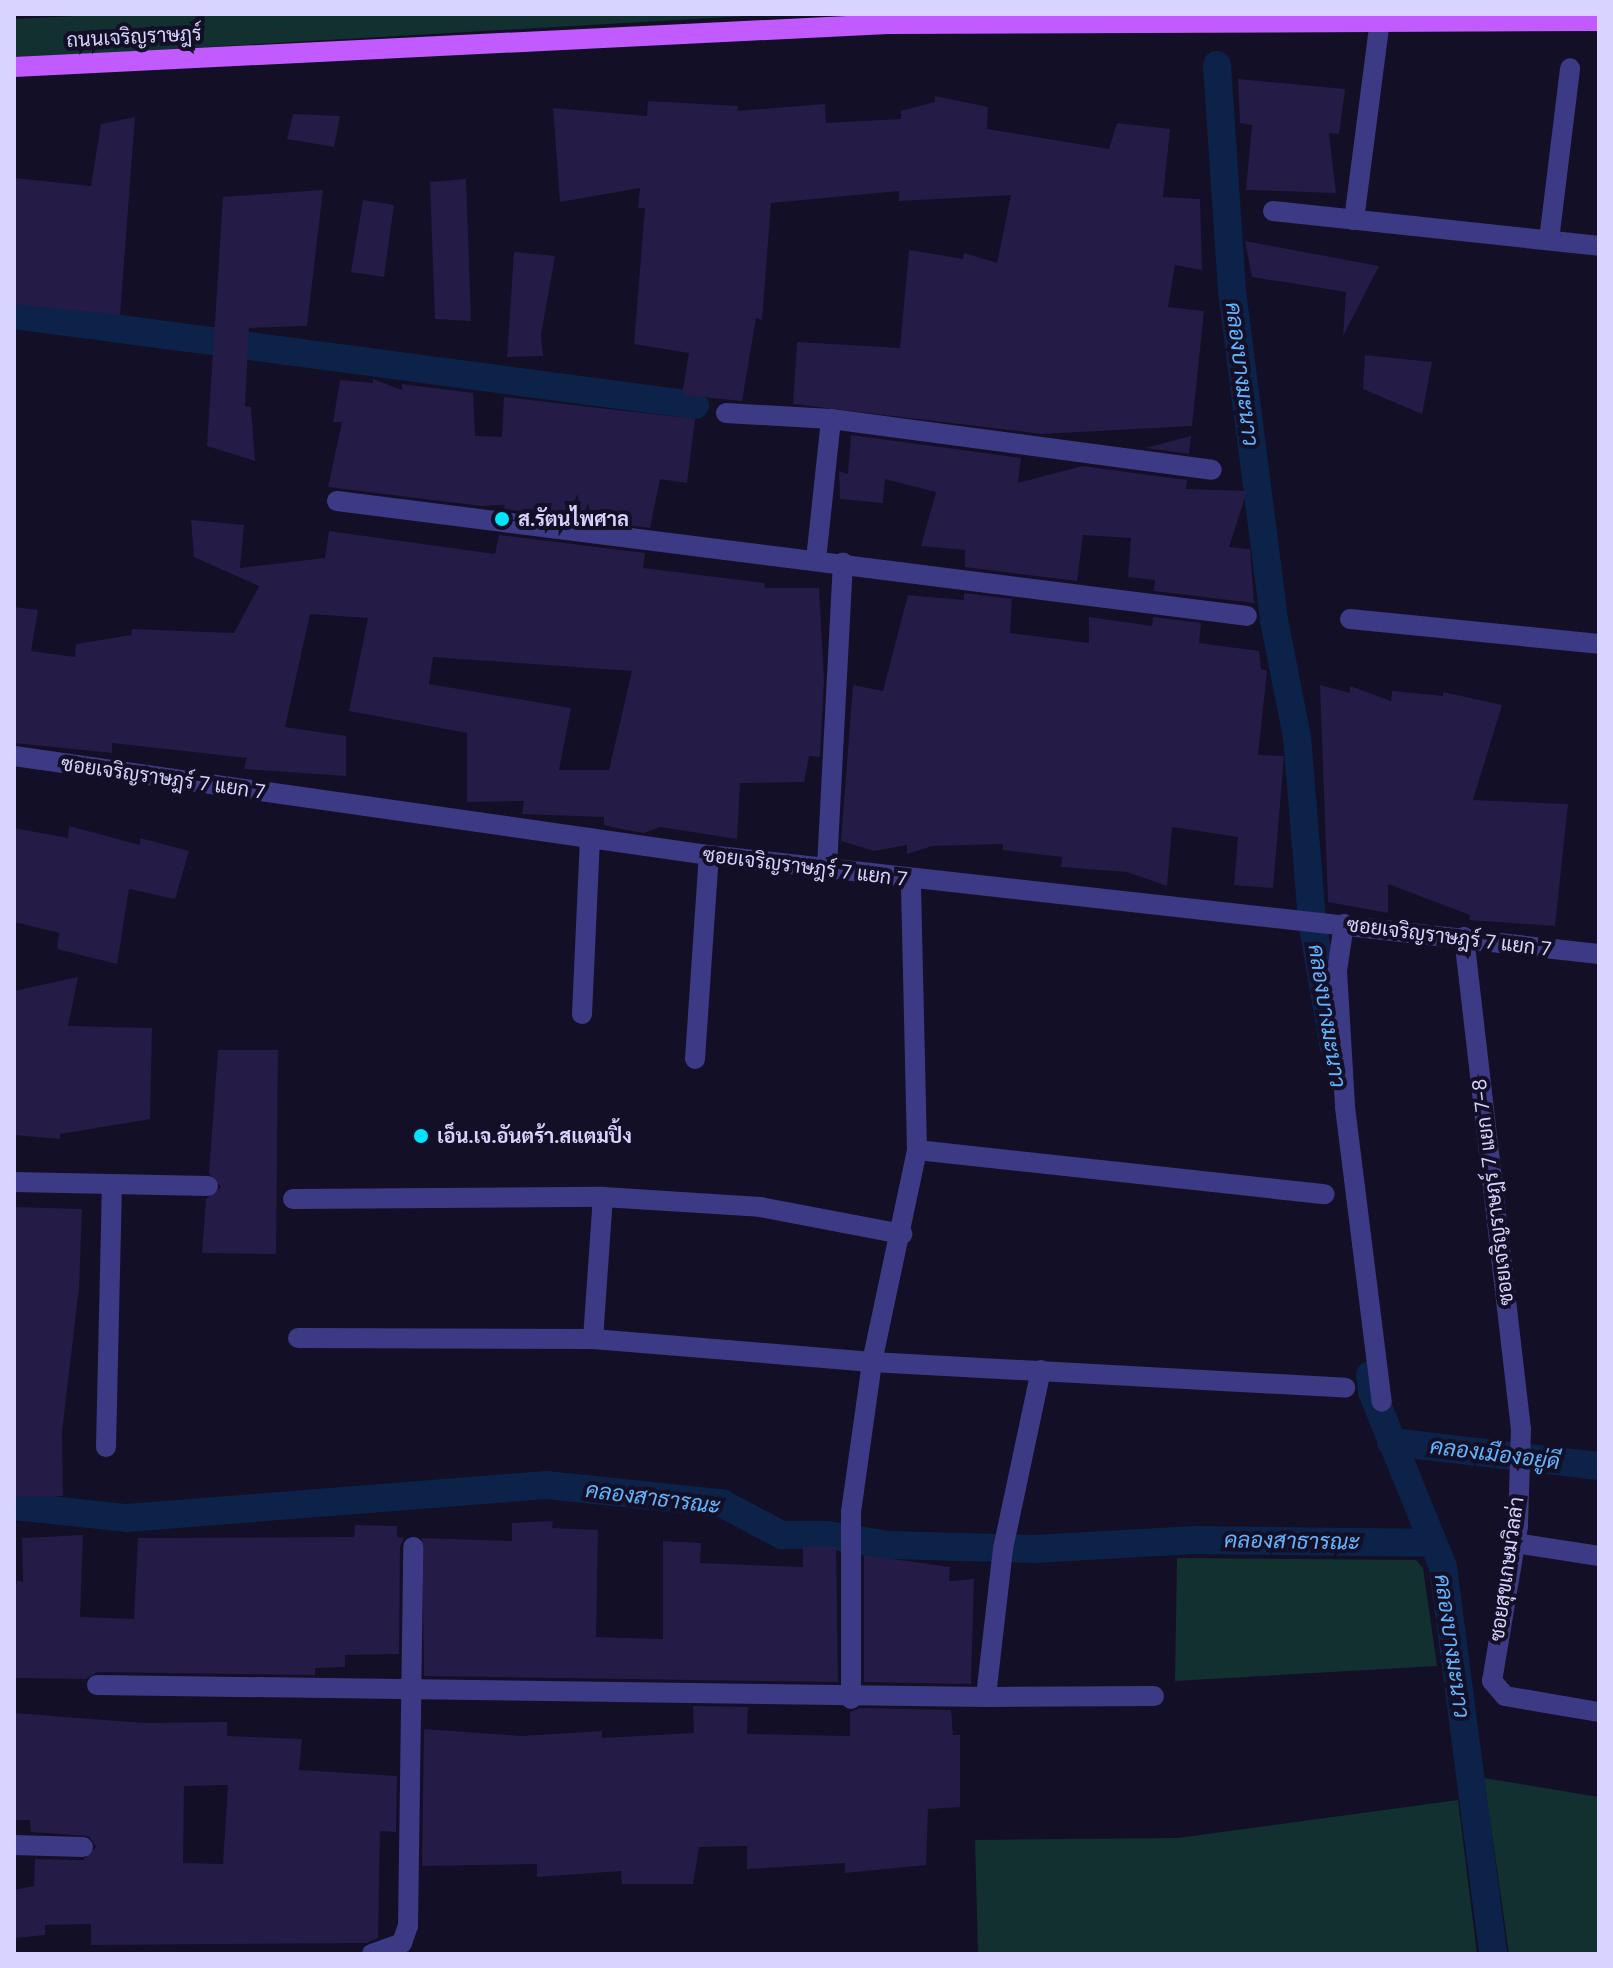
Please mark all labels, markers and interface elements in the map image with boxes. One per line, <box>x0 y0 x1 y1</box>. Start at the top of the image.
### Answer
street label: ถนนเจริญราษฎร์ <box>66 21 202 53</box>
water label: คลองบางมะนาว <box>1220 300 1264 448</box>
place label: ส.รัตนไพศาล <box>518 507 629 531</box>
marker: ส.รัตนไพศาล <box>493 510 511 528</box>
street label: ซอยเจริญราษฎร์ 7 แยก 7 <box>59 752 267 804</box>
street label: ซอยเจริญราษฎร์ 7 แยก 7 <box>701 843 909 891</box>
street label: ซอยเจริญราษฎร์ 7 แยก 7 <box>1345 913 1553 961</box>
water label: คลองบางมะนาว <box>1303 942 1351 1090</box>
street label: ซอยเจริญราษฎร์ 7 แยก 7-8 <box>1467 1077 1519 1307</box>
place label: เอ็น.เจ.อันตร้า.สแตมปิ้ง <box>437 1124 632 1148</box>
marker: เอ็น.เจ.อันตร้า.สแตมปิ้ง <box>412 1127 430 1145</box>
water label: คลองเมืองอยู่ดี <box>1429 1433 1561 1475</box>
water label: คลองสาธารณะ <box>584 1477 722 1519</box>
street label: ซอยสุขเกษมวิลล่า <box>1485 1495 1529 1643</box>
water label: คลองสาธารณะ <box>1224 1527 1360 1555</box>
water label: คลองบางมะนาว <box>1429 1572 1475 1720</box>

